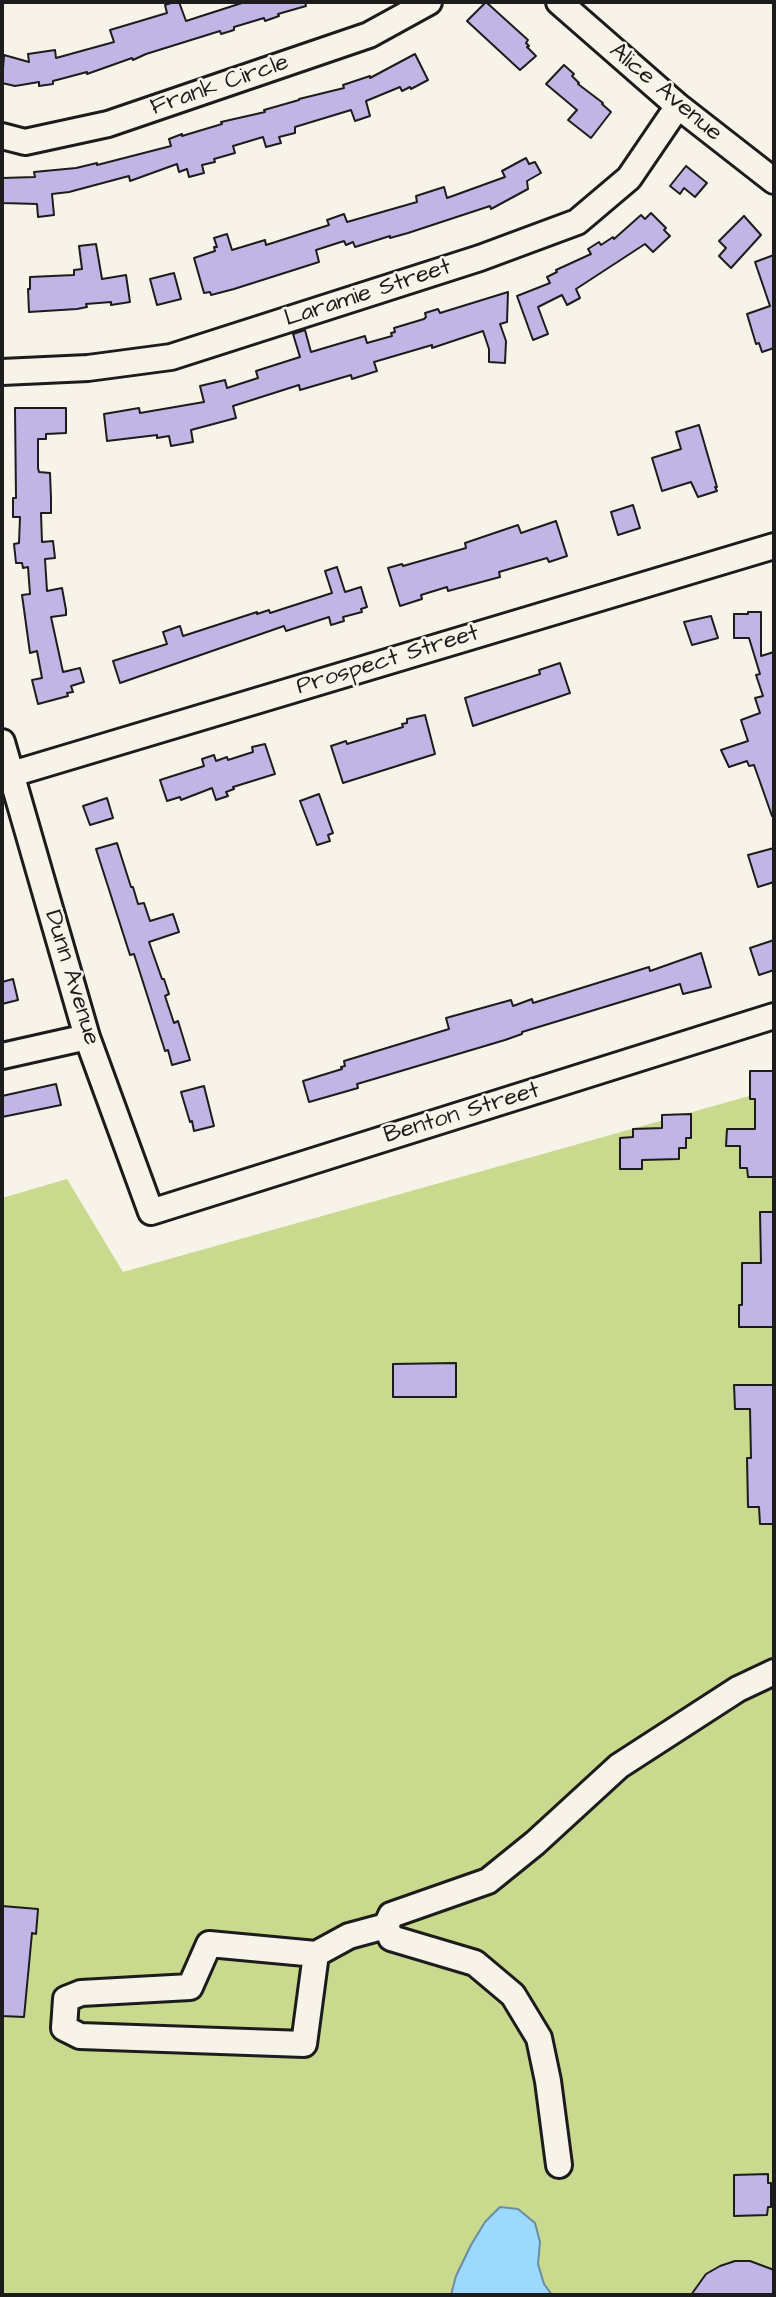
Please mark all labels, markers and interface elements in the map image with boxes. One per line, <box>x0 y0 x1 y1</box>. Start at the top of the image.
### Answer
street label: Alice Avenue <box>603 37 727 149</box>
street label: Frank Circle <box>147 49 293 123</box>
street label: Laramie Street <box>281 254 455 334</box>
street label: Prospect Street <box>293 620 483 702</box>
street label: Dunn Avenue <box>37 907 105 1049</box>
street label: Benton Street <box>381 1077 543 1151</box>

